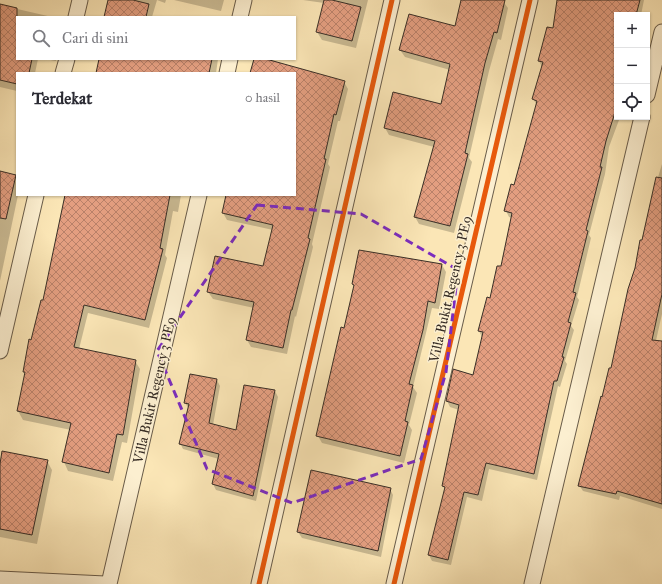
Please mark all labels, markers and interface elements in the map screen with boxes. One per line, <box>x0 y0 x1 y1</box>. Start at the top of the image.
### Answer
map controls <box>614 12 650 120</box>
button: + <box>614 12 650 48</box>
search box <box>16 16 296 60</box>
icon: search <box>30 27 52 49</box>
text: Cari di sini <box>62 29 128 47</box>
button: − <box>614 48 650 84</box>
button: locate <box>614 84 650 120</box>
text: Terdekat <box>32 88 92 109</box>
text: 0 hasil <box>245 90 280 106</box>
street label: Villa Bukit Regency 3 PE9 <box>425 214 476 365</box>
street label: Villa Bukit Regency 3 PE9 <box>129 315 180 466</box>

